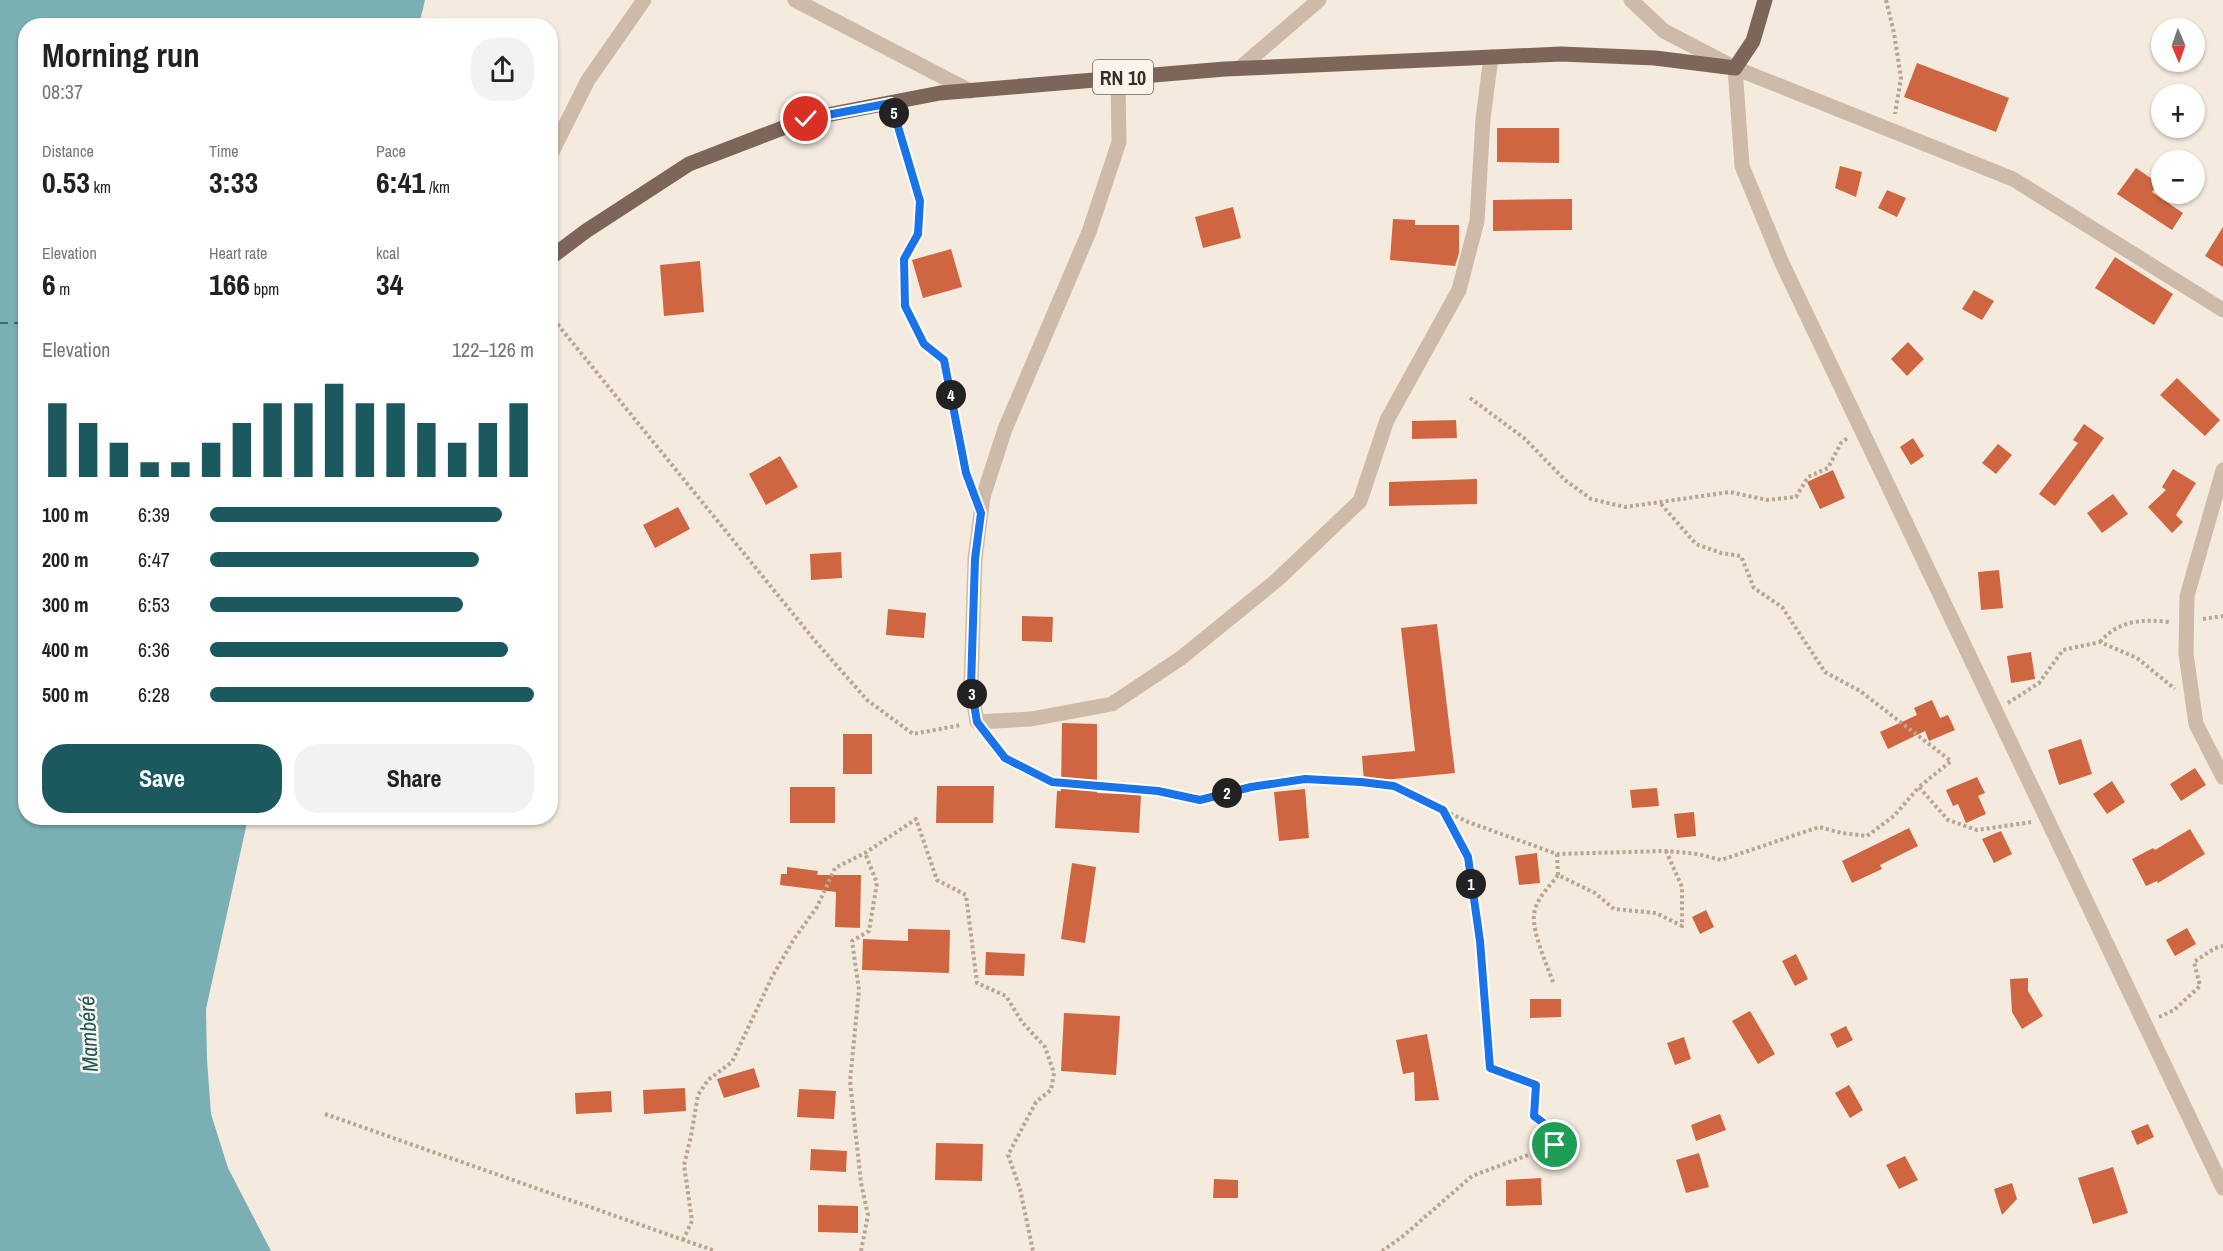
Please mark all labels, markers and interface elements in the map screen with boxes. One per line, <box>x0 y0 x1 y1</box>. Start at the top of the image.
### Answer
north arrow <box>2151 18 2205 72</box>
map controls <box>2151 18 2205 204</box>
text: Morning run <box>42 33 200 77</box>
button: share <box>471 38 534 101</box>
road number: RN 10 <box>1093 60 1153 94</box>
text: 08:37 <box>42 78 83 105</box>
button: + <box>2151 84 2205 138</box>
pin <box>780 93 831 144</box>
pin: 5 <box>879 98 909 128</box>
icon: check <box>789 102 822 135</box>
text: 5 <box>890 102 898 124</box>
text: Distance <box>42 140 94 162</box>
text: Time <box>209 140 239 162</box>
text: Pace <box>376 140 406 162</box>
button: − <box>2151 150 2205 204</box>
text: 0.53 <box>42 162 90 202</box>
text: 3:33 <box>209 162 258 202</box>
text: 6:41 <box>376 162 425 202</box>
text: km <box>90 176 111 198</box>
text: /km <box>425 176 450 198</box>
text: Elevation <box>42 242 97 264</box>
text: Heart rate <box>209 242 267 264</box>
text: kcal <box>376 242 399 264</box>
text: 6 <box>42 264 56 304</box>
text: 166 <box>209 264 250 304</box>
text: 34 <box>376 264 403 304</box>
text: m <box>56 278 70 300</box>
text: bpm <box>250 278 279 300</box>
text: Elevation <box>42 336 110 363</box>
text: 122–126 m <box>452 336 534 363</box>
pin: 4 <box>936 380 966 410</box>
text: 4 <box>947 384 955 406</box>
text: 100 m <box>42 501 89 528</box>
text: 6:39 <box>138 501 170 528</box>
text: 200 m <box>42 546 89 573</box>
text: 6:47 <box>138 546 170 573</box>
text: 300 m <box>42 591 89 618</box>
text: 6:53 <box>138 591 170 618</box>
text: 400 m <box>42 636 89 663</box>
text: 6:36 <box>138 636 170 663</box>
pin: 3 <box>957 679 987 709</box>
text: 500 m <box>42 681 89 708</box>
text: 6:28 <box>138 681 170 708</box>
text: 3 <box>968 683 976 705</box>
button: Save <box>42 744 282 813</box>
button: Share <box>294 744 534 813</box>
pin: 2 <box>1212 778 1242 808</box>
text: 2 <box>1223 782 1231 804</box>
pin: 1 <box>1456 869 1486 899</box>
text: 1 <box>1467 873 1475 895</box>
water label: Mambéré <box>71 995 105 1073</box>
pin <box>1529 1119 1580 1170</box>
icon: arrive <box>1538 1128 1571 1161</box>

